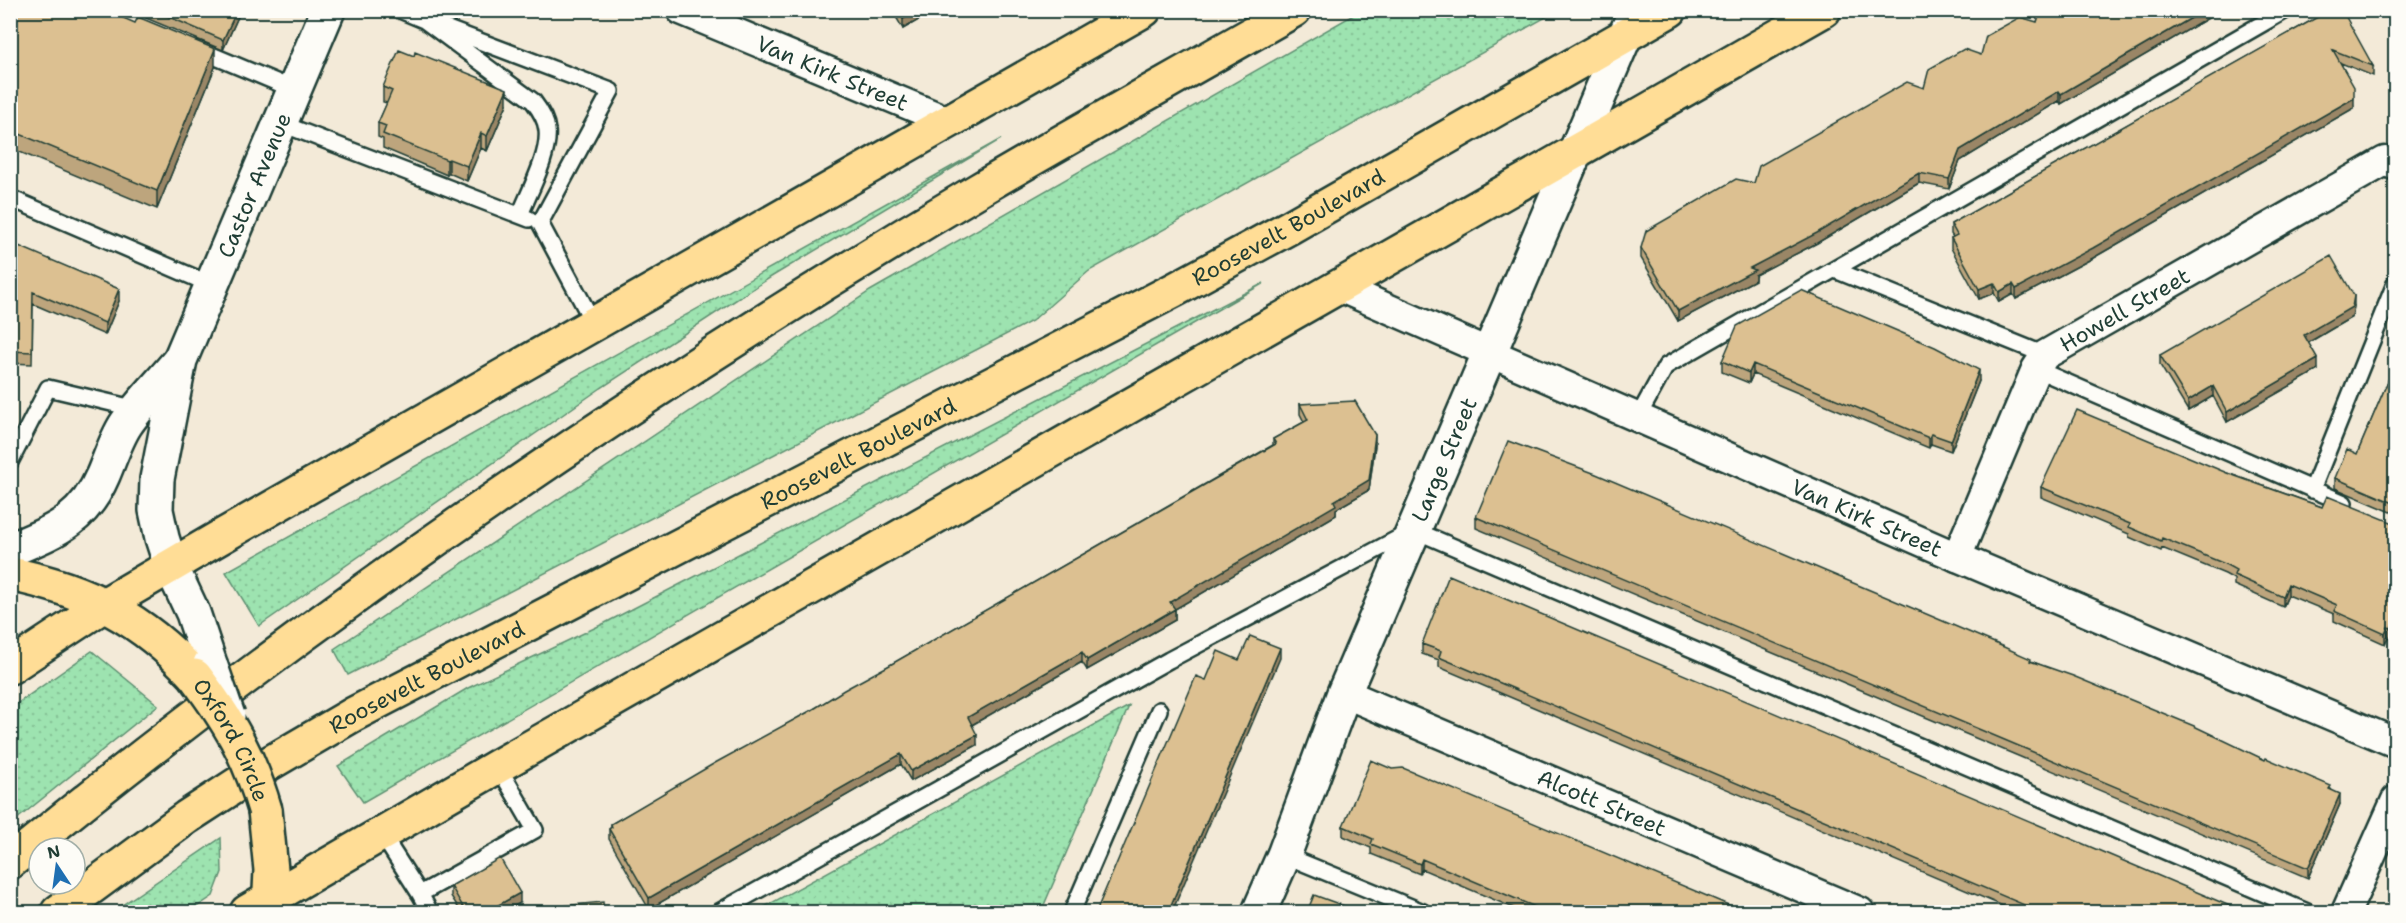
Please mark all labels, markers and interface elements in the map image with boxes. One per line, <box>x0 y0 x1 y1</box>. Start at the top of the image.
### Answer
street label: Van Kirk Street <box>752 29 912 118</box>
street label: Castor Avenue <box>211 108 298 262</box>
street label: Roosevelt Boulevard <box>1187 162 1390 293</box>
street label: Howell Street <box>2054 261 2195 359</box>
street label: Roosevelt Boulevard <box>755 391 961 516</box>
street label: Large Street <box>1405 393 1484 526</box>
street label: Van Kirk Street <box>1787 472 1947 564</box>
street label: Roosevelt Boulevard <box>324 614 530 740</box>
street label: Oxford Circle <box>186 672 275 805</box>
street label: Alcott Street <box>1533 763 1670 843</box>
north arrow <box>27 836 87 896</box>
text: N <box>45 840 62 864</box>

